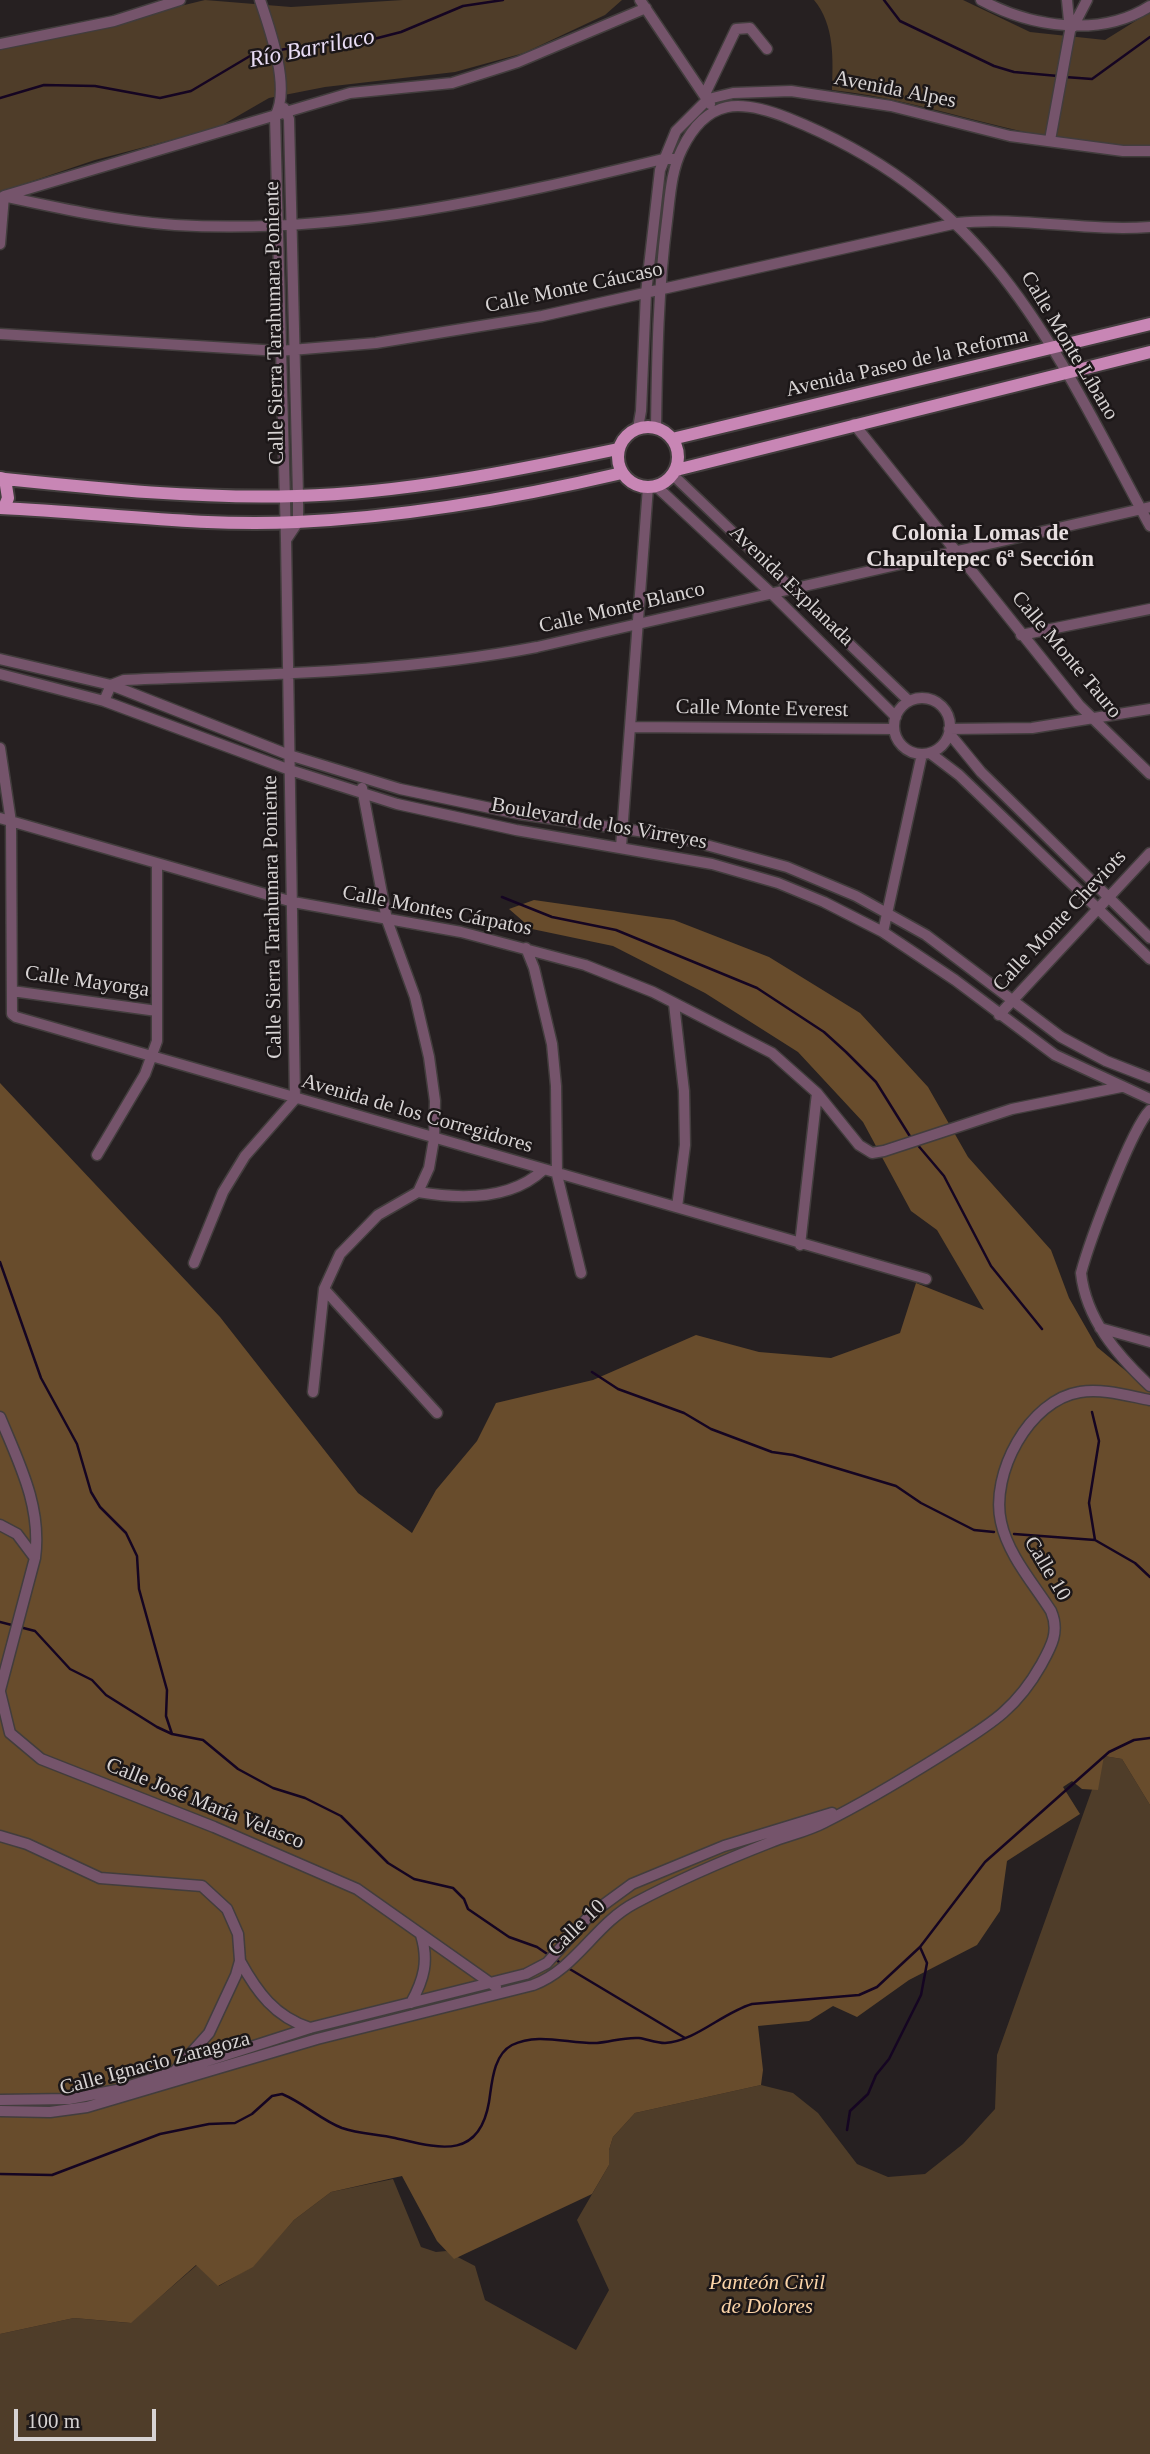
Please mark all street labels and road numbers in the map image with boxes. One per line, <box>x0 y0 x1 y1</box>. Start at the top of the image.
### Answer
street label: Avenida Alpes <box>832 66 958 114</box>
street label: Calle Sierra Tarahumara Poniente <box>260 181 290 465</box>
street label: Calle Monte Cáucaso <box>483 257 665 319</box>
street label: Calle Monte Líbano <box>1015 267 1123 425</box>
street label: Avenida Paseo de la Reforma <box>783 323 1031 403</box>
street label: Avenida Explanada <box>723 520 859 652</box>
street label: Calle Monte Blanco <box>537 577 707 639</box>
street label: Calle Monte Tauro <box>1005 586 1127 724</box>
street label: Calle Monte Everest <box>675 695 849 723</box>
street label: Calle Sierra Tarahumara Poniente <box>258 775 288 1059</box>
street label: Boulevard de los Virreyes <box>489 793 709 855</box>
street label: Calle Monte Cheviots <box>988 845 1132 997</box>
street label: Calle Montes Cárpatos <box>340 880 534 942</box>
street label: Calle Mayorga <box>23 961 151 1003</box>
street label: Avenida de los Corregidores <box>299 1069 535 1159</box>
street label: Calle 10 <box>1018 1532 1076 1606</box>
street label: Calle José María Velasco <box>102 1753 308 1855</box>
street label: Calle 10 <box>543 1894 611 1962</box>
street label: Calle Ignacio Zaragoza <box>57 2026 253 2102</box>

